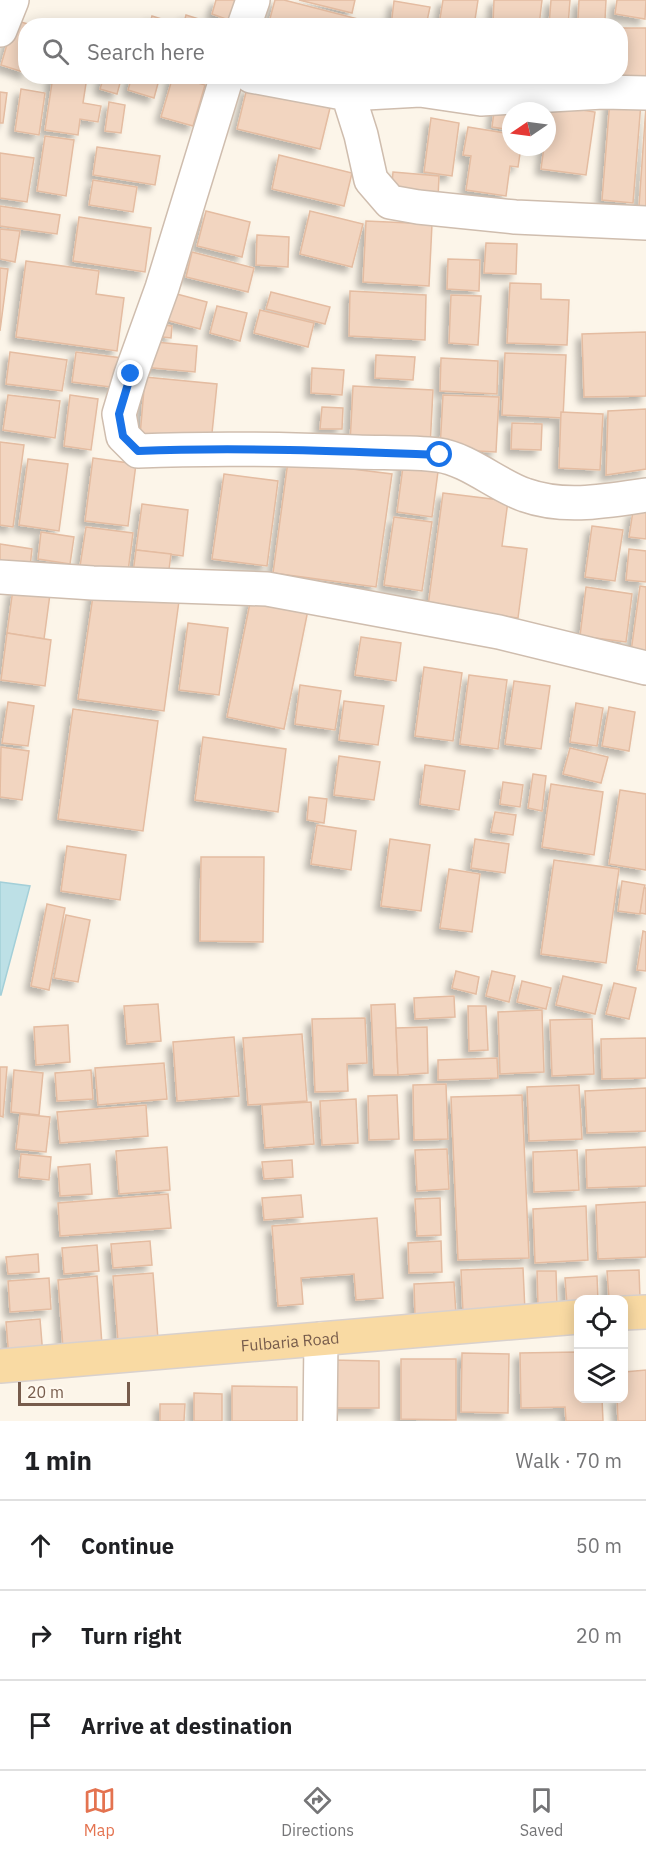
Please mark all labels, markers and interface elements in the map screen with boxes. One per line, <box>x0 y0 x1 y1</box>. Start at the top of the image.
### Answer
search box <box>18 18 628 84</box>
icon: search <box>39 35 72 68</box>
text: Search here <box>87 37 205 66</box>
north arrow <box>502 102 556 156</box>
route end <box>117 360 143 386</box>
route start <box>426 441 452 467</box>
map controls <box>574 1295 628 1403</box>
button: locate <box>574 1295 628 1349</box>
street label: Fulbaria Road <box>240 1327 340 1356</box>
button: layers <box>574 1349 628 1403</box>
scale bar <box>18 1379 130 1406</box>
text: 20 m <box>27 1382 64 1402</box>
text: 1 min <box>24 1443 92 1477</box>
text: Walk · 70 m <box>516 1447 622 1474</box>
icon: ahead <box>24 1529 57 1562</box>
text: Continue <box>81 1531 174 1560</box>
text: 50 m <box>576 1532 622 1559</box>
icon: right <box>24 1619 57 1652</box>
text: Turn right <box>81 1621 182 1650</box>
text: 20 m <box>576 1622 622 1649</box>
icon: arrive <box>24 1709 57 1742</box>
text: Arrive at destination <box>81 1711 292 1740</box>
tab: Map <box>83 1784 116 1840</box>
tab: Directions <box>281 1784 354 1840</box>
tab: Saved <box>520 1784 563 1840</box>

